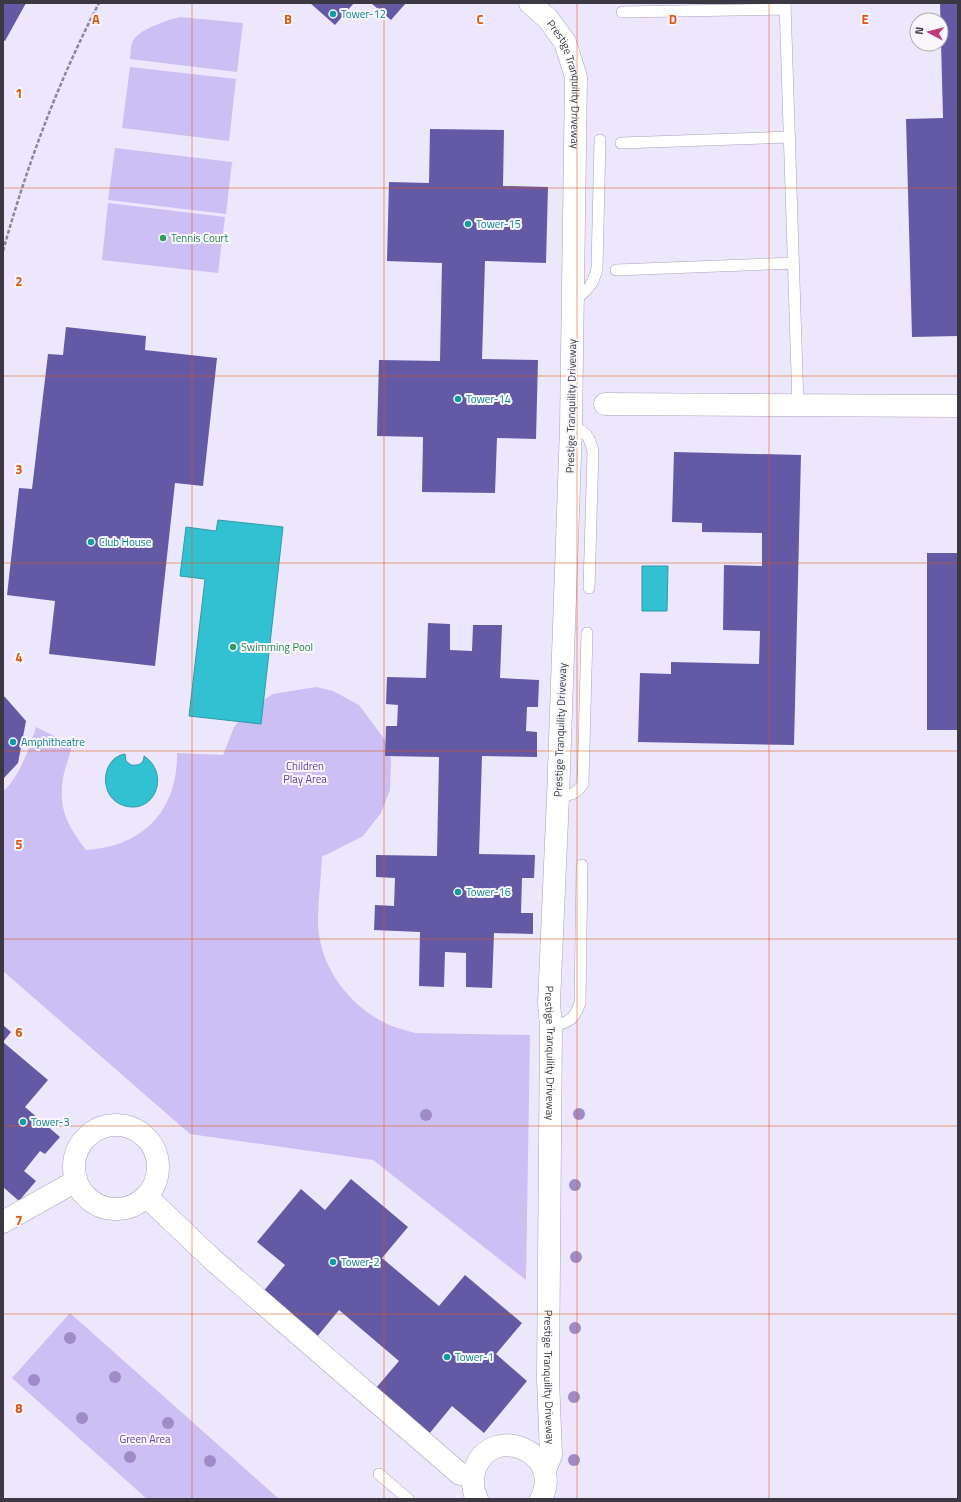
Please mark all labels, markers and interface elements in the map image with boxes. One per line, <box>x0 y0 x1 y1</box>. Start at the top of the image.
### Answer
place label: Tower-12 <box>341 6 386 22</box>
text: A <box>92 9 100 29</box>
text: B <box>284 9 292 29</box>
marker: Tower-12 <box>328 9 338 19</box>
text: C <box>476 9 484 29</box>
text: D <box>669 9 677 29</box>
text: E <box>861 9 869 29</box>
north arrow <box>909 12 949 52</box>
street label: Prestige Tranquility Driveway <box>543 16 584 150</box>
text: N <box>911 26 927 36</box>
text: 1 <box>15 83 23 103</box>
place label: Tower-15 <box>476 216 521 232</box>
marker: Tower-15 <box>463 219 473 229</box>
place label: Tennis Court <box>171 230 228 246</box>
marker: Tennis Court <box>158 233 168 243</box>
text: 2 <box>15 271 23 291</box>
street label: Prestige Tranquility Driveway <box>562 338 580 473</box>
place label: Tower-14 <box>466 391 511 407</box>
marker: Tower-14 <box>453 394 463 404</box>
text: 3 <box>15 459 23 479</box>
place label: Club House <box>99 534 152 550</box>
marker: Club House <box>86 537 96 547</box>
place label: Swimming Pool <box>241 639 313 655</box>
marker: Swimming Pool <box>228 642 238 652</box>
text: 4 <box>15 647 23 667</box>
street label: Prestige Tranquility Driveway <box>550 662 570 798</box>
place label: Amphitheatre <box>21 734 85 750</box>
marker: Amphitheatre <box>8 737 18 747</box>
park label: Children Play Area <box>283 758 327 787</box>
text: 5 <box>15 834 23 854</box>
place label: Tower-16 <box>466 884 511 900</box>
marker: Tower-16 <box>453 887 463 897</box>
street label: Prestige Tranquility Driveway <box>541 985 559 1121</box>
text: 6 <box>15 1022 23 1042</box>
place label: Tower-3 <box>31 1114 70 1130</box>
marker: Tower-3 <box>18 1117 28 1127</box>
text: 7 <box>15 1210 23 1230</box>
place label: Tower-2 <box>341 1254 380 1270</box>
marker: Tower-2 <box>328 1257 338 1267</box>
street label: Prestige Tranquility Driveway <box>540 1310 559 1445</box>
place label: Tower-1 <box>455 1349 494 1365</box>
marker: Tower-1 <box>442 1352 452 1362</box>
text: 8 <box>15 1398 23 1418</box>
park label: Green Area <box>119 1431 171 1447</box>

